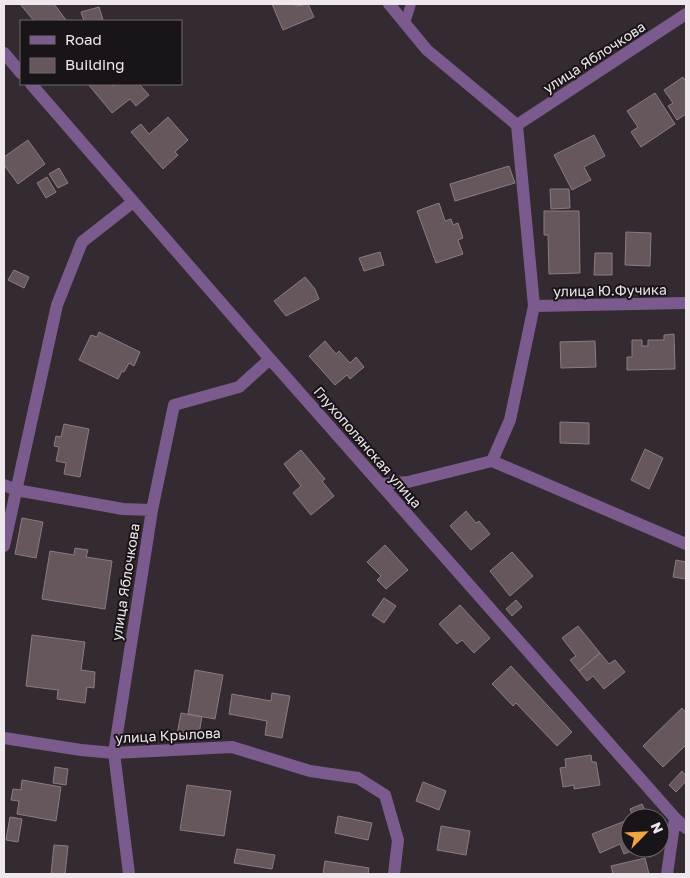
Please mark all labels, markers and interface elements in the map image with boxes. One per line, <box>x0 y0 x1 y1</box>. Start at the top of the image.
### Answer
street label: улица Яблочкова <box>540 18 648 96</box>
legend <box>20 20 182 85</box>
text: Road <box>65 30 102 48</box>
text: Building <box>65 55 125 73</box>
street label: улица Ю.Фучика <box>553 281 667 299</box>
street label: Глухополянская улица <box>311 383 425 511</box>
street label: улица Яблочкова <box>107 522 143 642</box>
street label: улица Крылова <box>115 724 221 746</box>
north arrow <box>620 808 670 858</box>
text: N <box>647 819 667 836</box>

